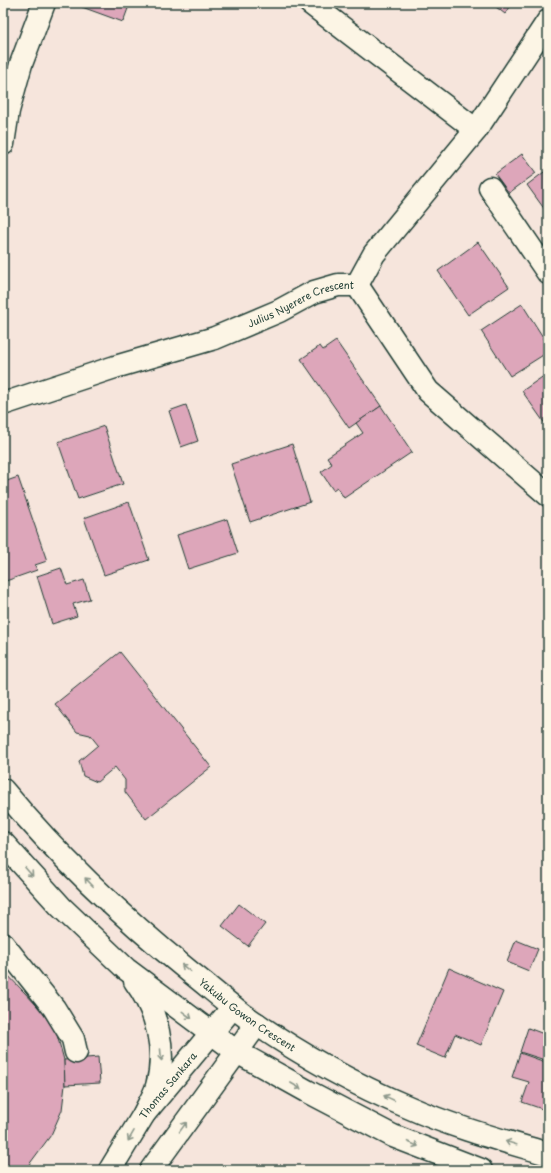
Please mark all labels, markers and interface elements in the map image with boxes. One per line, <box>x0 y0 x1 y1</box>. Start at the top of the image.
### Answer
street label: Julius Nyerere Crescent <box>245 277 354 331</box>
one-way arrow <box>24 867 34 877</box>
one-way arrow <box>84 877 93 887</box>
one-way arrow <box>180 964 191 973</box>
street label: Yakubu Gowon Crescent <box>196 974 299 1054</box>
one-way arrow <box>182 1011 193 1020</box>
street label: Thomas Sankara <box>135 1048 200 1121</box>
one-way arrow <box>157 1048 165 1061</box>
one-way arrow <box>290 1082 302 1090</box>
one-way arrow <box>383 1094 395 1101</box>
one-way arrow <box>178 1122 187 1133</box>
one-way arrow <box>127 1130 135 1142</box>
one-way arrow <box>504 1139 517 1146</box>
one-way arrow <box>406 1140 418 1148</box>

